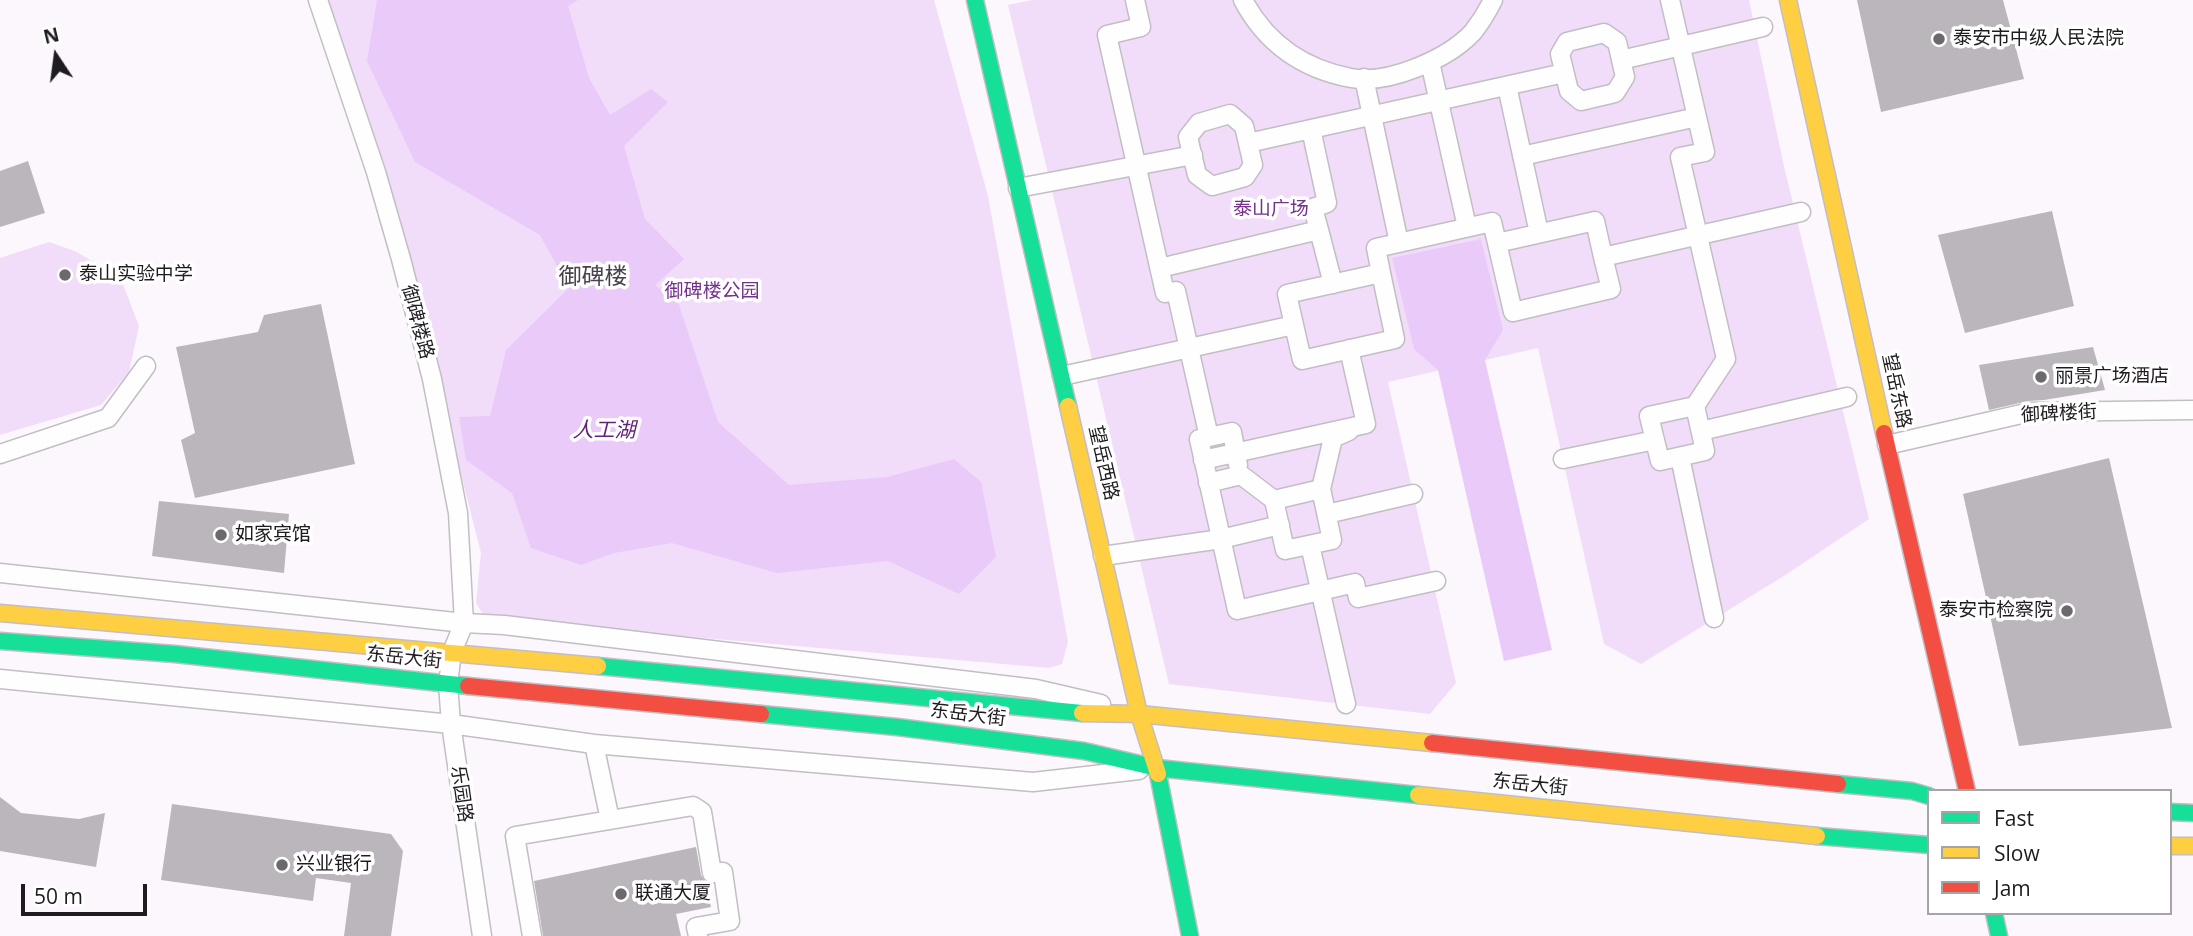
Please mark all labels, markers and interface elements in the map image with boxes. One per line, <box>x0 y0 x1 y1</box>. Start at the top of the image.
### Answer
north arrow <box>21 21 91 91</box>
text: N <box>41 21 62 50</box>
place label: 泰安市中级人民法院 <box>1953 28 2124 50</box>
marker: 泰安市中级人民法院 <box>1931 31 1947 47</box>
park label: 泰山广场 <box>1233 199 1309 221</box>
district label: 御碑楼 <box>559 263 627 291</box>
place label: 泰山实验中学 <box>79 264 193 286</box>
marker: 泰山实验中学 <box>57 267 73 283</box>
park label: 御碑楼公园 <box>665 281 759 303</box>
street label: 御碑楼路 <box>396 282 438 362</box>
street label: 望岳东路 <box>1877 351 1915 431</box>
place label: 丽景广场酒店 <box>2055 366 2169 388</box>
marker: 丽景广场酒店 <box>2033 369 2049 385</box>
street label: 御碑楼街 <box>2020 401 2098 427</box>
water label: 人工湖 <box>573 418 635 444</box>
street label: 望岳西路 <box>1083 423 1123 503</box>
place label: 如家宾馆 <box>235 524 311 546</box>
marker: 如家宾馆 <box>213 527 229 543</box>
place label: 泰安市检察院 <box>1939 600 2053 622</box>
marker: 泰安市检察院 <box>2059 603 2075 619</box>
street label: 东岳大街 <box>365 643 443 673</box>
street label: 东岳大街 <box>929 699 1007 731</box>
street label: 乐园路 <box>446 764 476 824</box>
street label: 东岳大街 <box>1491 770 1569 800</box>
legend <box>1927 789 2172 915</box>
text: Fast <box>1994 804 2034 832</box>
text: Slow <box>1994 839 2040 867</box>
place label: 兴业银行 <box>296 854 372 876</box>
marker: 兴业银行 <box>274 857 290 873</box>
scale bar <box>24 870 150 914</box>
text: Jam <box>1994 874 2031 902</box>
text: 50 m <box>34 882 83 910</box>
place label: 联通大厦 <box>635 883 711 905</box>
marker: 联通大厦 <box>613 886 629 902</box>

